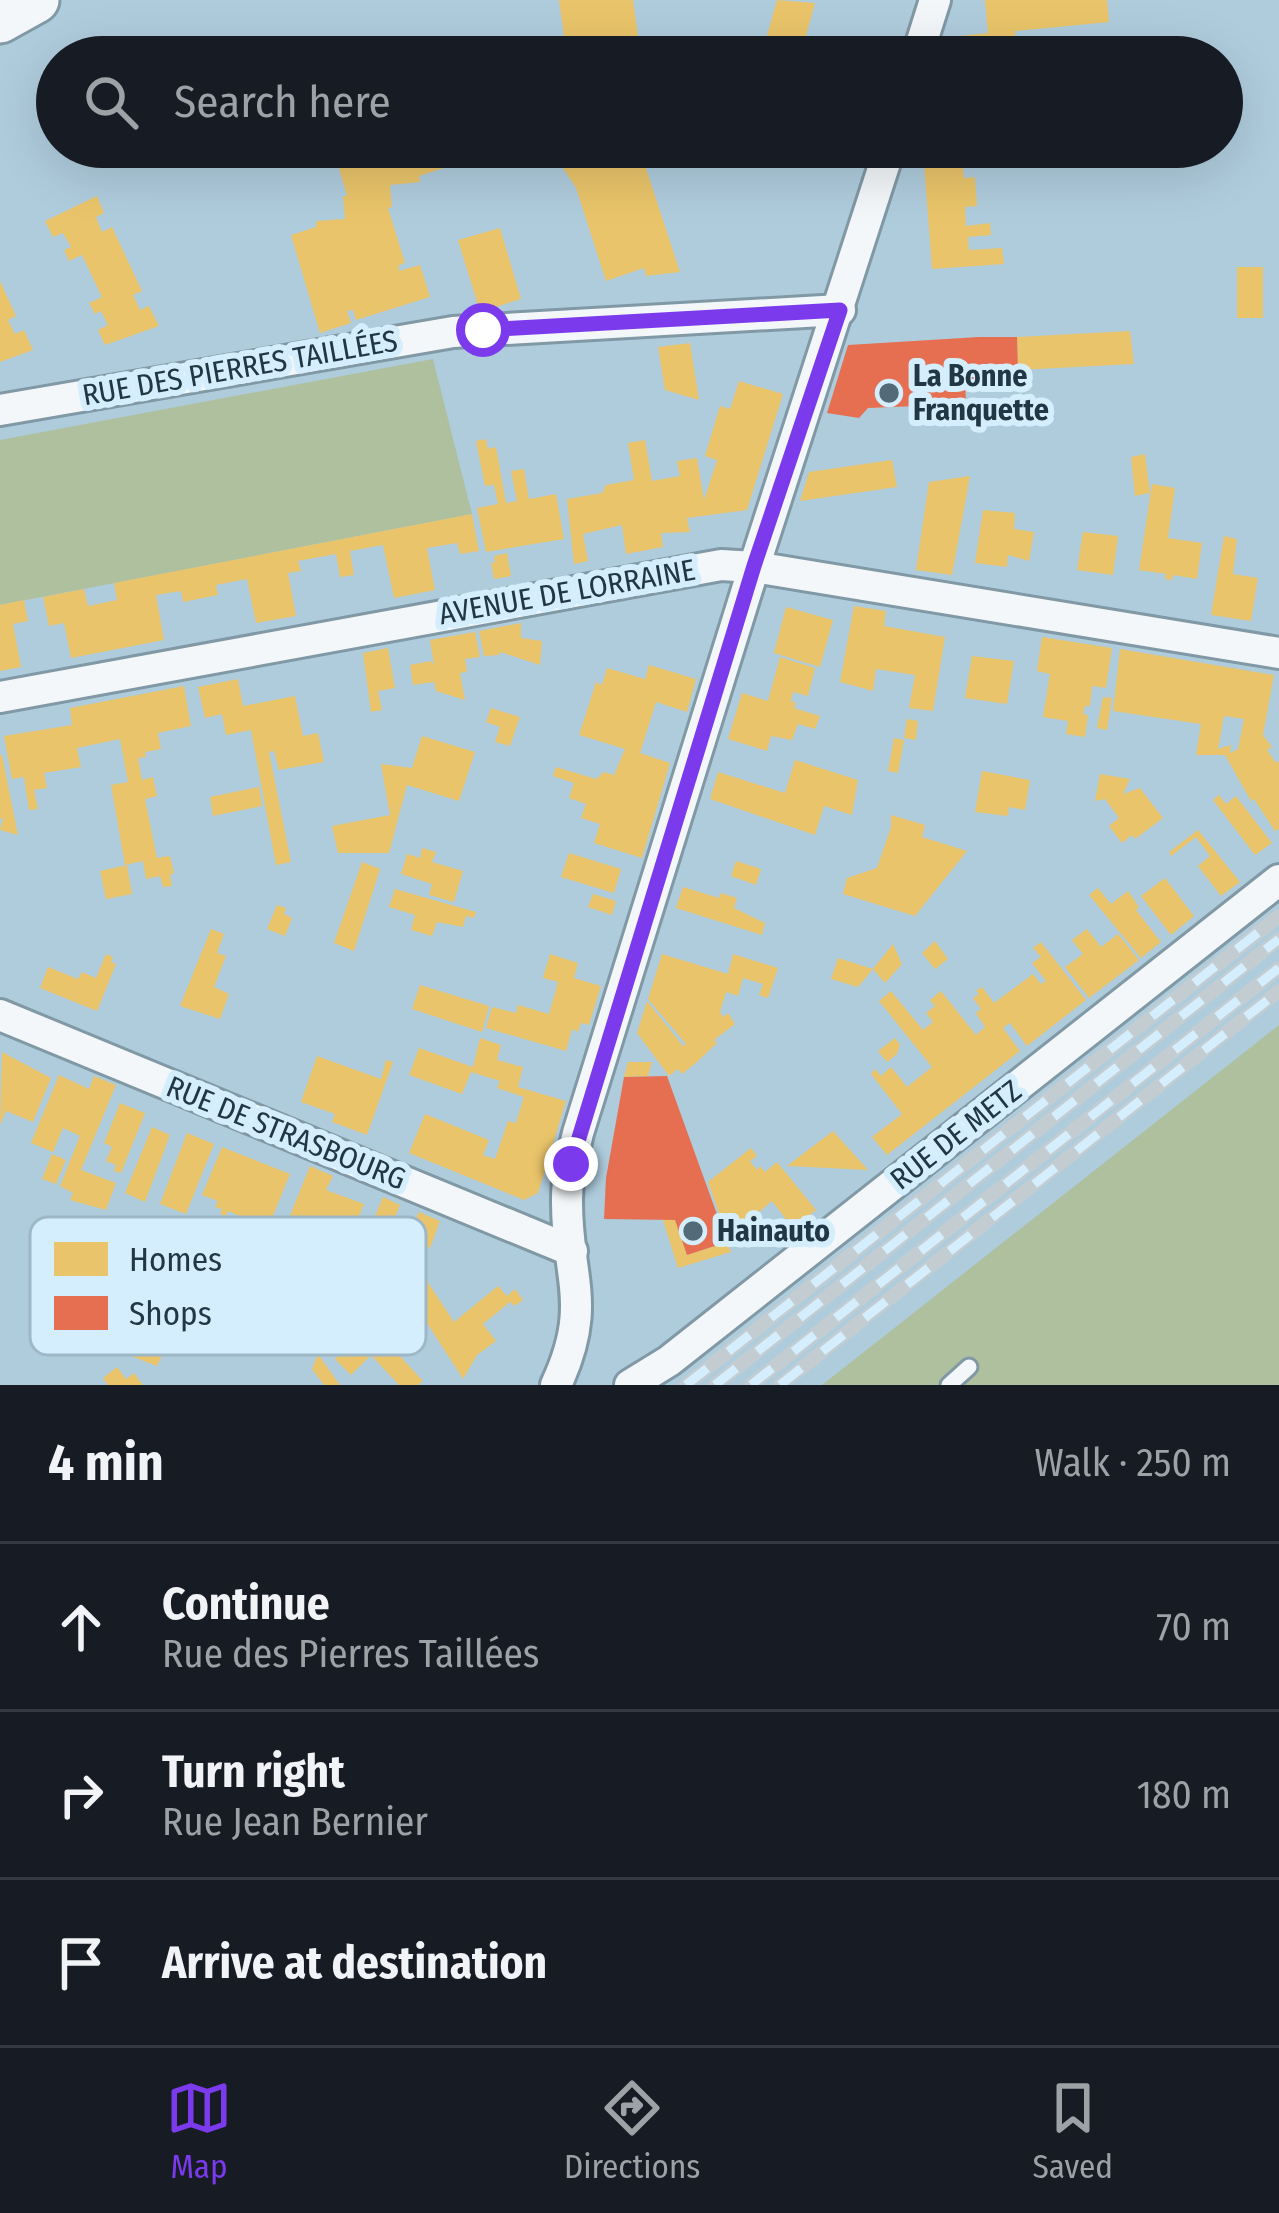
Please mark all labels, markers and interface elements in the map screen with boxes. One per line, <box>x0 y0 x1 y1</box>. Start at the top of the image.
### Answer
search box <box>36 36 1243 168</box>
icon: search <box>78 69 144 135</box>
text: Search here <box>174 75 391 129</box>
route start <box>456 303 510 357</box>
street label: RUE DES PIERRES TAILLÉES <box>80 323 400 413</box>
place label: La Bonne Franquette <box>913 358 1049 428</box>
marker: La Bonne Franquette <box>876 380 902 406</box>
street label: AVENUE DE LORRAINE <box>436 552 698 632</box>
street label: RUE DE STRASBOURG <box>161 1069 411 1197</box>
street label: RUE DE METZ <box>883 1073 1029 1197</box>
route end <box>544 1137 598 1191</box>
place label: Hainauto <box>717 1213 830 1249</box>
legend <box>30 1217 426 1355</box>
marker: Hainauto <box>680 1218 706 1244</box>
text: Homes <box>129 1240 222 1280</box>
text: Shops <box>129 1294 212 1334</box>
text: 4 min <box>48 1432 164 1494</box>
text: Walk · 250 m <box>1035 1440 1231 1486</box>
text: Continue <box>162 1577 330 1631</box>
icon: ahead <box>48 1594 114 1660</box>
text: 70 m <box>1156 1604 1231 1650</box>
text: Rue des Pierres Taillées <box>162 1631 539 1677</box>
text: Turn right <box>162 1745 345 1799</box>
icon: right <box>48 1762 114 1828</box>
text: 180 m <box>1137 1772 1231 1818</box>
text: Rue Jean Bernier <box>162 1799 428 1845</box>
icon: arrive <box>48 1930 114 1996</box>
text: Arrive at destination <box>162 1936 547 1990</box>
tab: Map <box>166 2075 232 2187</box>
tab: Directions <box>564 2075 700 2187</box>
tab: Saved <box>1032 2075 1113 2187</box>

